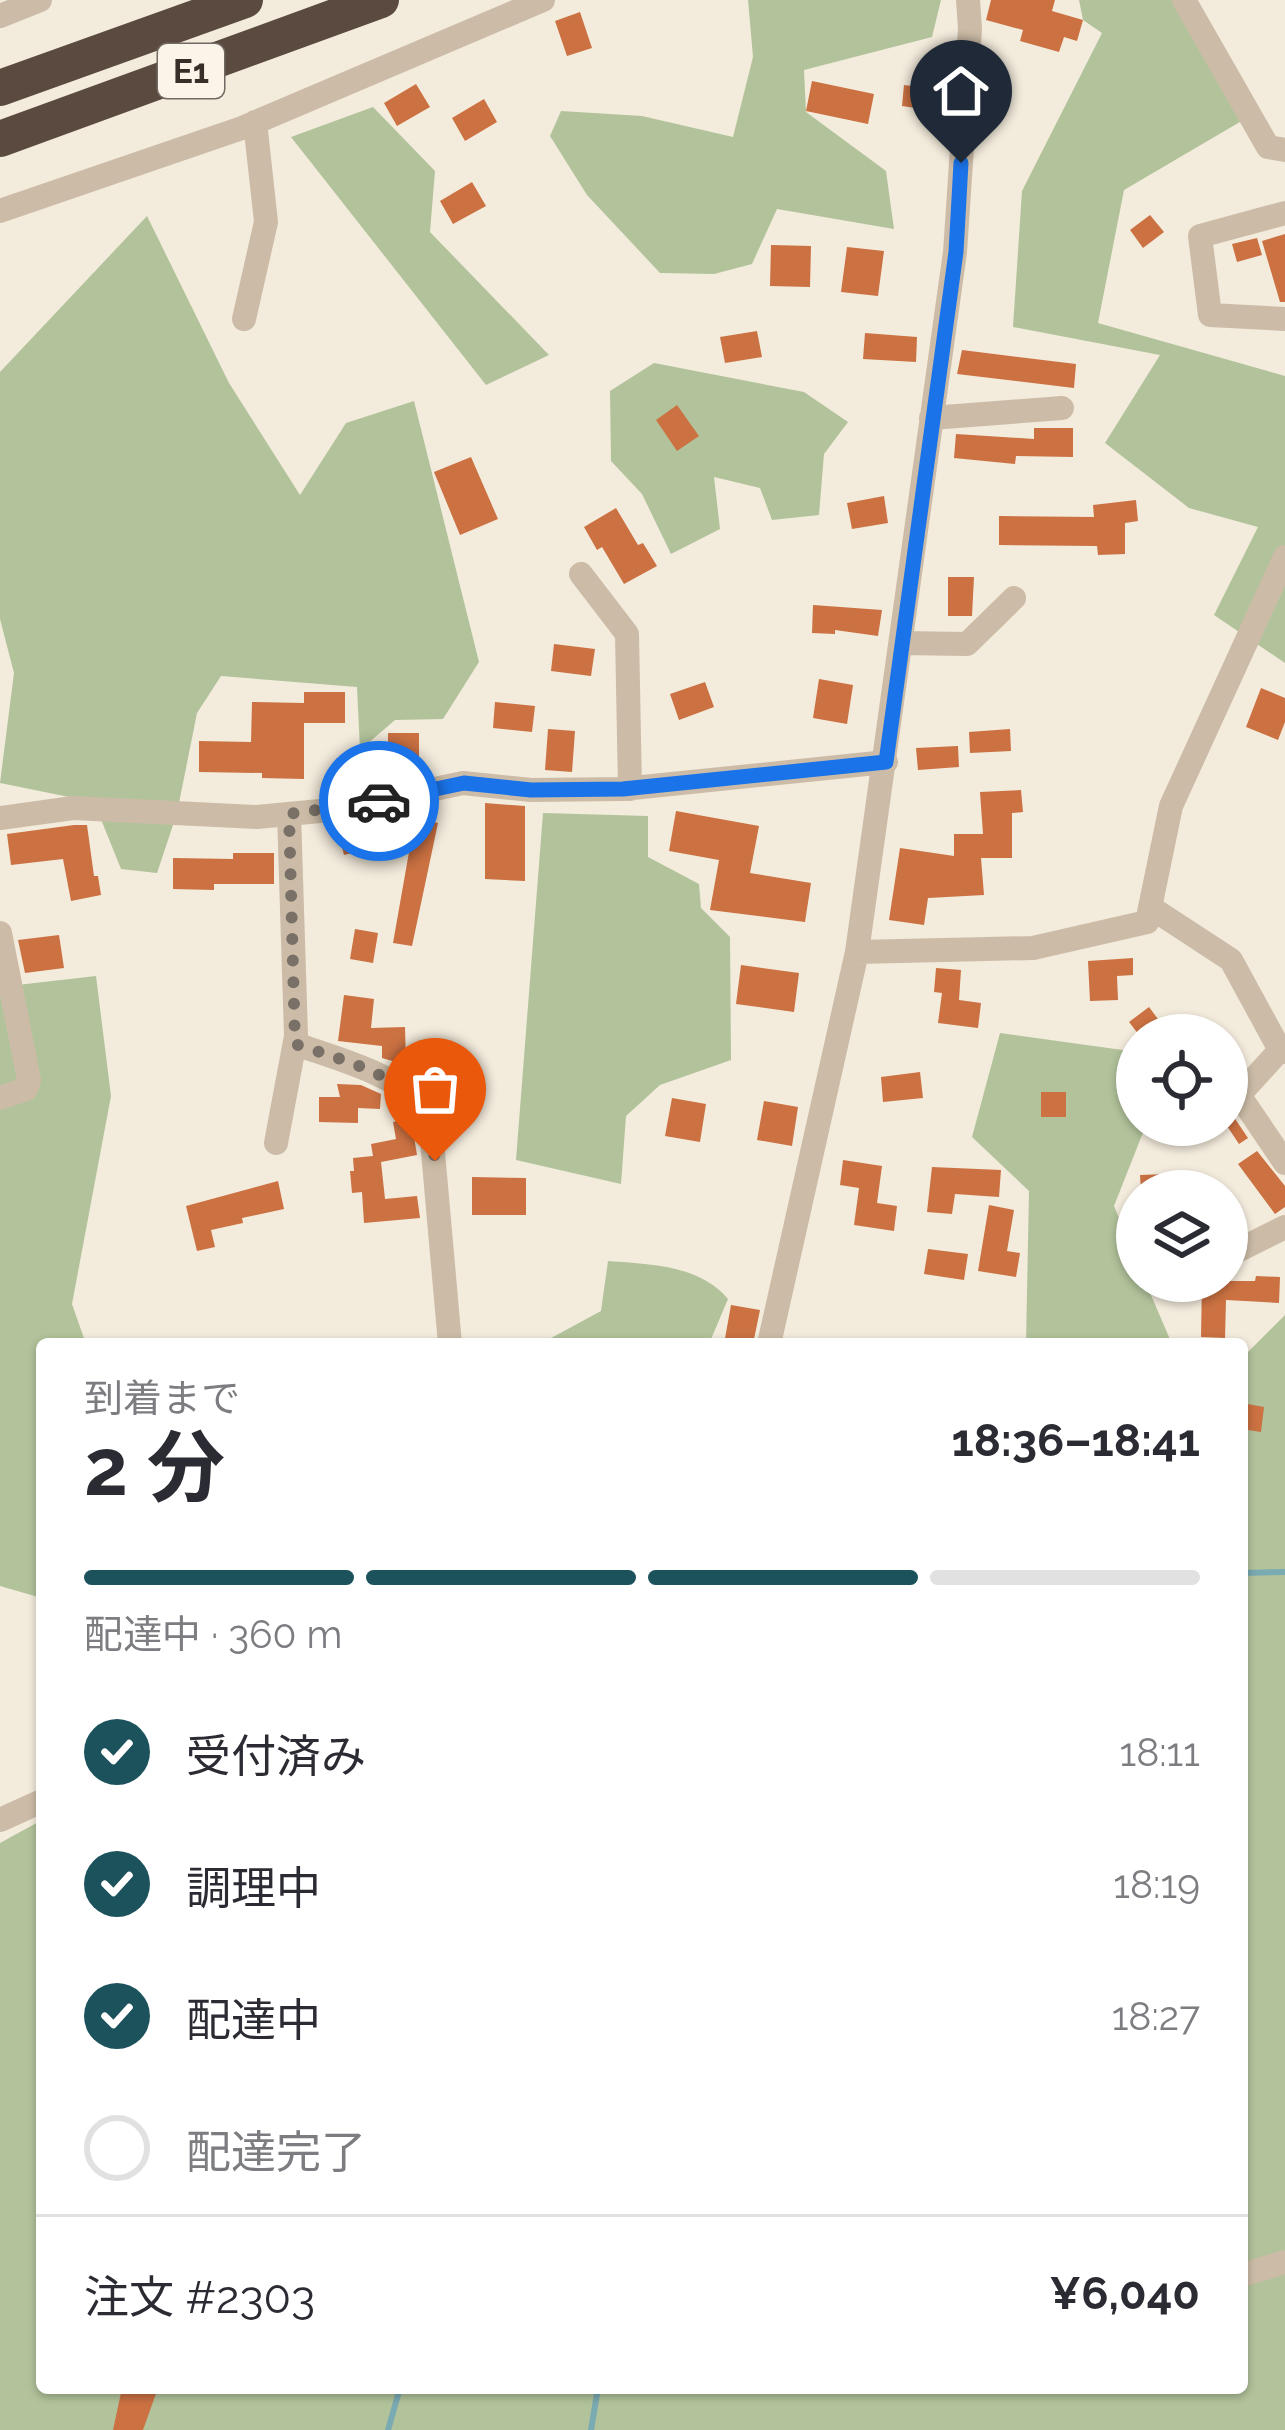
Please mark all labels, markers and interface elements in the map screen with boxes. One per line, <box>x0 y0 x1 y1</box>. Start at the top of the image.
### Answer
pin <box>910 40 1012 163</box>
road number: E1 <box>158 44 224 98</box>
icon: home <box>928 58 994 124</box>
courier <box>319 741 439 861</box>
icon: car <box>346 768 412 834</box>
map controls <box>1116 1014 1248 1302</box>
button: locate <box>1116 1014 1248 1146</box>
pin <box>384 1038 486 1161</box>
icon: bag <box>402 1056 468 1122</box>
button: layers <box>1116 1170 1248 1302</box>
text: 到着まで <box>84 1375 240 1421</box>
text: 18:36–18:41 <box>951 1414 1200 1467</box>
text: 2 分 <box>84 1422 225 1513</box>
text: 配達中 · 360 m <box>84 1611 342 1657</box>
icon: check <box>84 1719 150 1785</box>
text: 18:11 <box>1119 1729 1200 1775</box>
text: 受付済み <box>186 1730 366 1783</box>
icon: check <box>84 1851 150 1917</box>
text: 18:19 <box>1113 1861 1200 1907</box>
text: 調理中 <box>186 1862 321 1915</box>
icon: check <box>84 1983 150 2049</box>
text: 18:27 <box>1112 1993 1200 2039</box>
text: 配達中 <box>186 1994 321 2047</box>
text: 配達完了 <box>186 2126 366 2179</box>
text: ¥6,040 <box>1049 2267 1200 2320</box>
text: 注文 #2303 <box>84 2271 315 2324</box>

